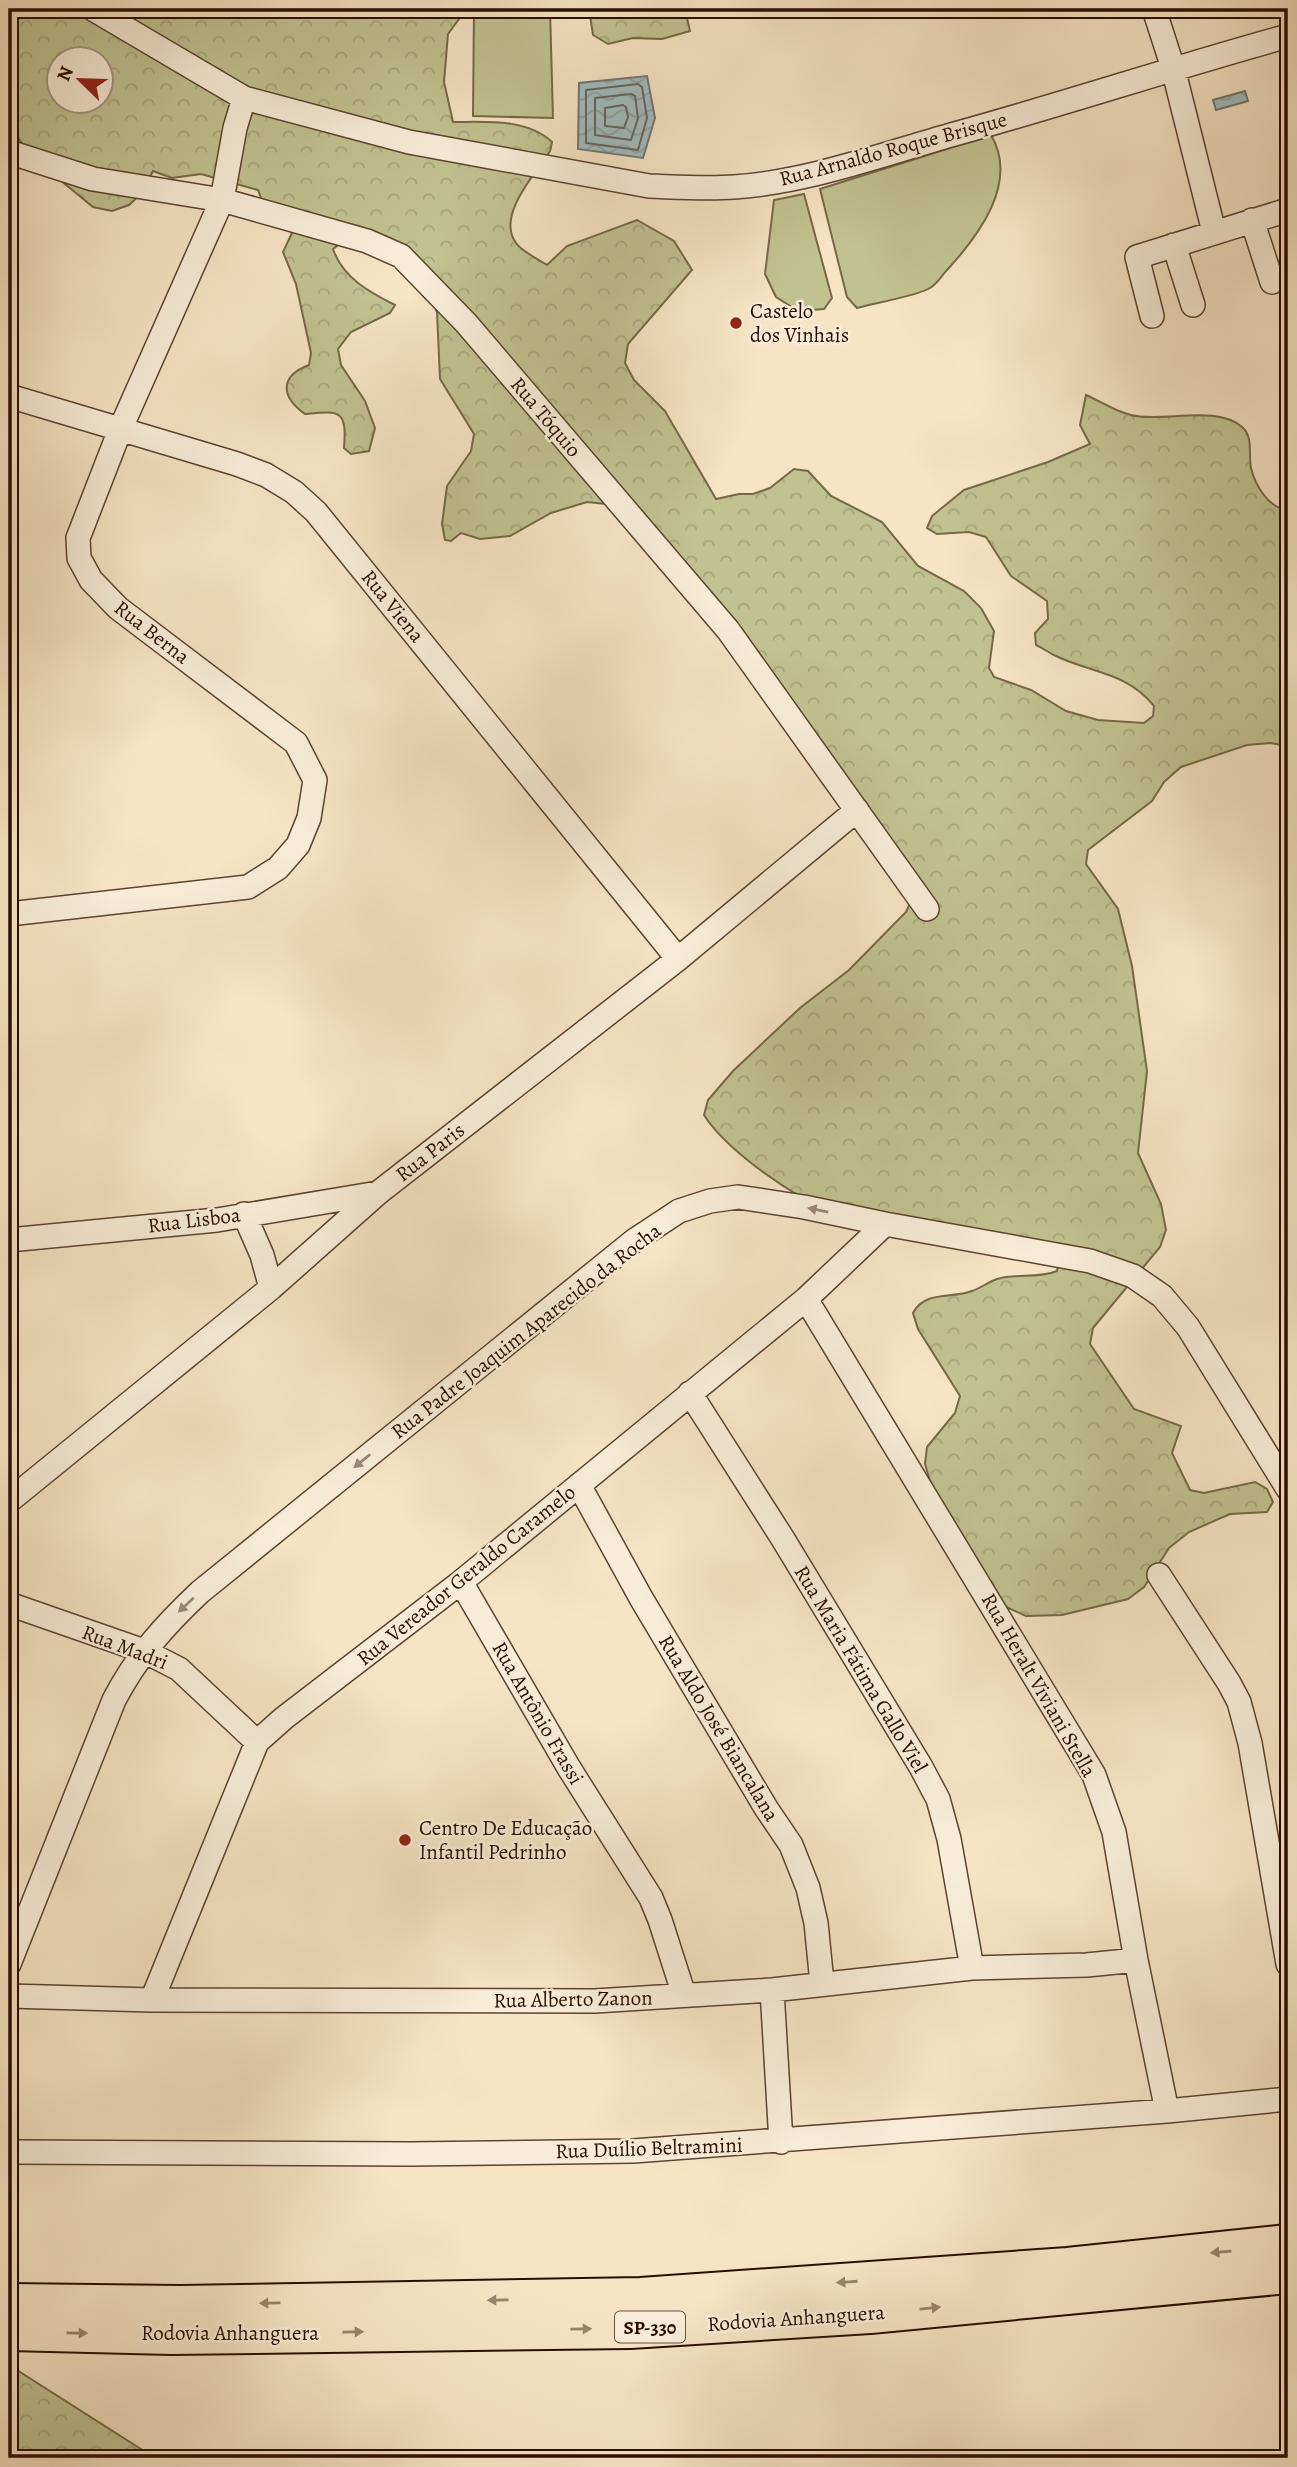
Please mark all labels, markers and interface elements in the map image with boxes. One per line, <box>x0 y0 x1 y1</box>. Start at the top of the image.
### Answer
north arrow <box>46 46 116 116</box>
text: N <box>51 62 80 85</box>
street label: Rua Arnaldo Roque Brisque <box>776 105 1010 193</box>
place label: Castelo dos Vinhais <box>750 297 849 349</box>
marker: Castelo dos Vinhais <box>728 315 744 331</box>
street label: Rua Tóquio <box>504 371 588 463</box>
street label: Rua Viena <box>355 564 431 648</box>
street label: Rua Berna <box>108 594 196 670</box>
street label: Rua Paris <box>390 1116 470 1188</box>
street label: Rua Lisboa <box>146 1200 242 1240</box>
one-way arrow <box>807 1204 829 1215</box>
street label: Rua Padre Joaquim Aparecido da Rocha <box>385 1217 667 1445</box>
one-way arrow <box>354 1454 372 1469</box>
street label: Rua Vereador Geraldo Caramelo <box>351 1478 581 1672</box>
street label: Rua Maria Fátima Gallo Viel <box>788 1560 934 1778</box>
street label: Rua Heralt Viviani Stella <box>975 1588 1103 1782</box>
one-way arrow <box>178 1597 195 1613</box>
street label: Rua Madri <box>78 1618 172 1676</box>
street label: Rua Aldo José Biancalana <box>652 1629 786 1827</box>
street label: Rua Antônio Frassi <box>486 1636 590 1790</box>
place label: Centro De Educação Infantil Pedrinho <box>419 1814 592 1866</box>
marker: Centro De Educação Infantil Pedrinho <box>397 1832 413 1848</box>
street label: Rua Alberto Zanon <box>493 1984 653 2014</box>
street label: Rua Duílio Beltramini <box>555 2131 743 2165</box>
one-way arrow <box>1209 2247 1231 2258</box>
one-way arrow <box>836 2277 858 2288</box>
one-way arrow <box>487 2294 509 2305</box>
one-way arrow <box>259 2297 281 2309</box>
street label: Rodovia Anhanguera <box>706 2298 886 2338</box>
one-way arrow <box>919 2302 941 2313</box>
road number: SP-330 <box>615 2312 685 2342</box>
street label: Rodovia Anhanguera <box>141 2319 319 2347</box>
one-way arrow <box>570 2323 592 2335</box>
one-way arrow <box>66 2327 88 2338</box>
one-way arrow <box>343 2327 365 2338</box>

